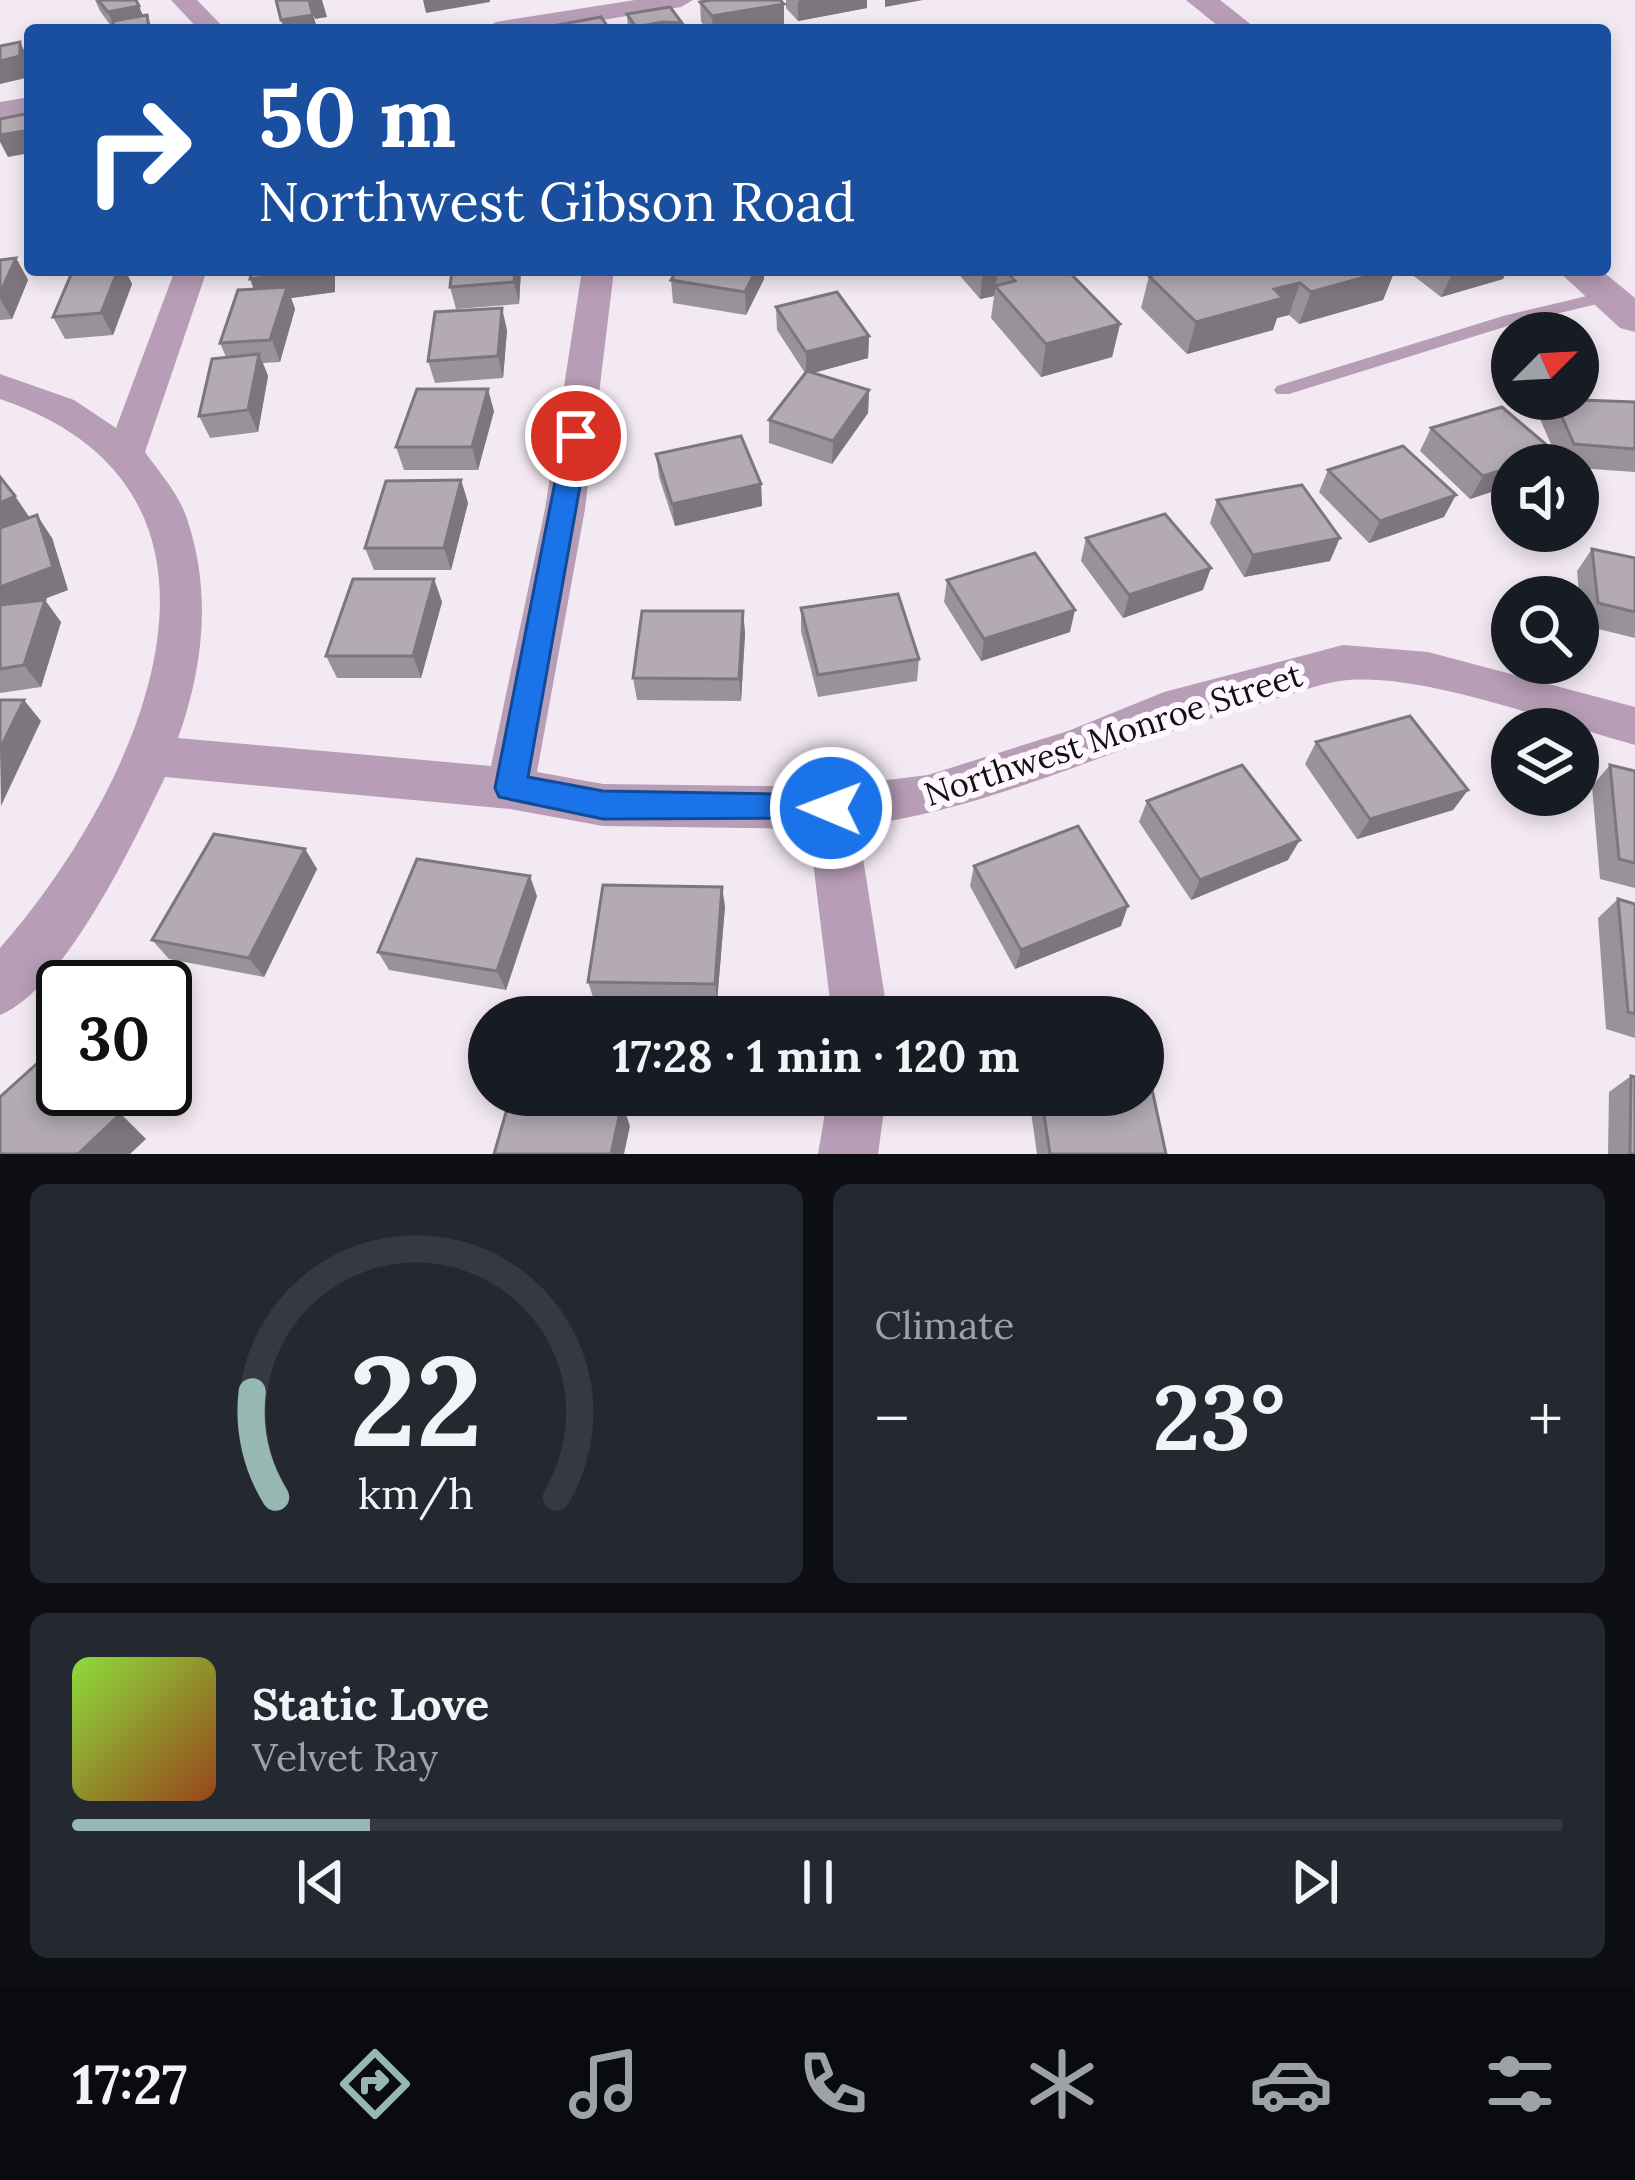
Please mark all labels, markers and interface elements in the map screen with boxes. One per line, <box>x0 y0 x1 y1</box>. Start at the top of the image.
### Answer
text: 50 m <box>258 62 456 170</box>
icon: right <box>60 72 216 228</box>
text: Northwest Gibson Road <box>258 167 855 236</box>
north arrow <box>1491 312 1599 420</box>
map controls <box>1491 312 1599 816</box>
pin <box>525 385 627 487</box>
icon: arrive <box>543 403 609 469</box>
button: sound <box>1491 444 1599 552</box>
button: search <box>1491 576 1599 684</box>
street label: Northwest Monroe Street <box>919 653 1307 815</box>
button: layers <box>1491 708 1599 816</box>
position arrow <box>768 745 894 871</box>
speed limit sign: 30 <box>36 960 192 1116</box>
text: 17:28 · 1 min · 120 m <box>612 1027 1020 1084</box>
text: Climate <box>875 1300 1014 1350</box>
text: 22 <box>350 1320 483 1480</box>
text: 23° <box>1152 1359 1285 1475</box>
text: − <box>875 1376 909 1460</box>
text: + <box>1528 1376 1563 1460</box>
text: km/h <box>358 1465 474 1520</box>
text: Static Love <box>252 1675 489 1732</box>
text: Velvet Ray <box>252 1732 438 1782</box>
icon: previous <box>288 1849 354 1915</box>
icon: pause <box>785 1849 851 1915</box>
icon: next <box>1282 1849 1348 1915</box>
icon: directions <box>333 2042 417 2126</box>
icon: music <box>562 2042 646 2126</box>
icon: phone <box>791 2042 875 2126</box>
icon: climate <box>1020 2042 1104 2126</box>
icon: car <box>1249 2042 1333 2126</box>
icon: filters <box>1478 2042 1562 2126</box>
text: 17:27 <box>73 2050 187 2119</box>

